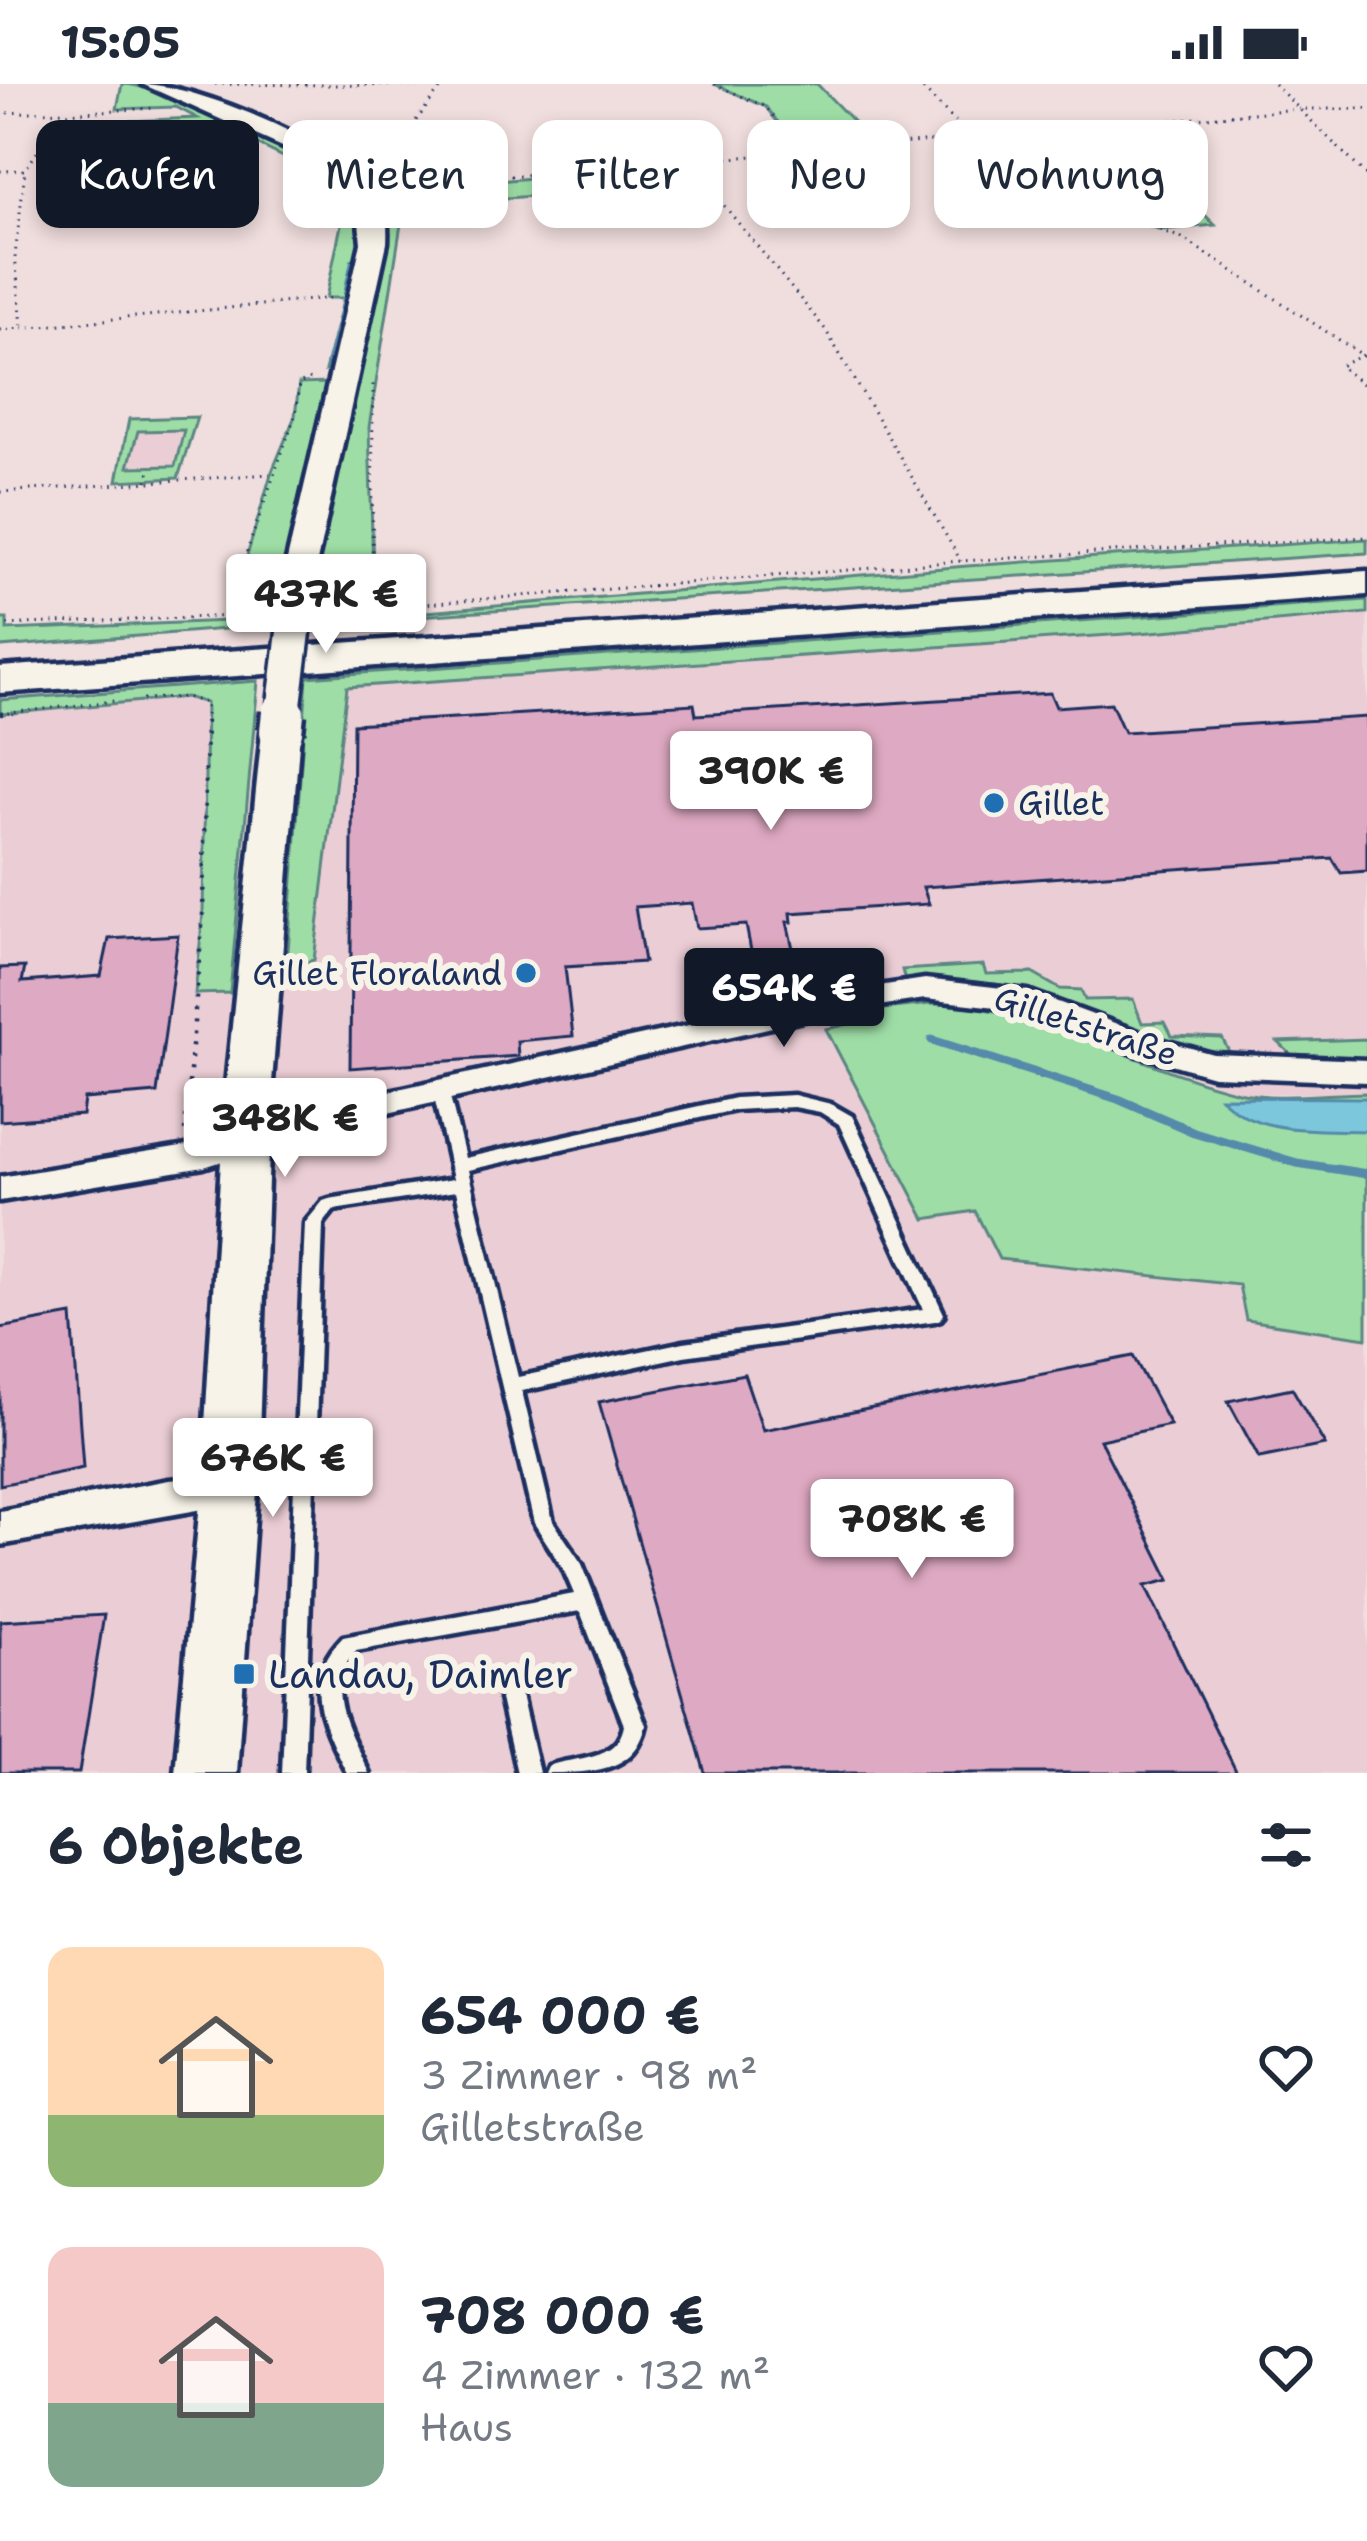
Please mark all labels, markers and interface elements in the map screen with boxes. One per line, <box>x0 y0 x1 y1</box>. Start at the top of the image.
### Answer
text: 15:05 <box>60 12 180 72</box>
chip: Kaufen <box>36 120 259 228</box>
chip: Mieten <box>283 120 508 228</box>
chip: Filter <box>532 120 723 228</box>
chip: Neu <box>747 120 910 228</box>
chip: Wohnung <box>934 120 1208 228</box>
pin: 437K € <box>228 554 424 656</box>
text: 437K € <box>253 567 399 619</box>
pin: 390K € <box>673 731 869 833</box>
text: 390K € <box>697 744 845 796</box>
place label: Gillet <box>1018 781 1104 826</box>
marker: Gillet <box>981 790 1007 816</box>
pin: 654K € <box>686 948 882 1050</box>
place label: Gillet Floraland <box>252 951 502 996</box>
marker: Gillet Floraland <box>513 960 539 986</box>
text: 654K € <box>711 961 857 1013</box>
street label: Gilletstraße <box>989 975 1183 1077</box>
pin: 348K € <box>187 1078 383 1180</box>
text: 348K € <box>211 1091 359 1143</box>
pin: 676K € <box>175 1418 371 1520</box>
text: 676K € <box>200 1431 346 1483</box>
pin: 708K € <box>814 1479 1010 1581</box>
text: 708K € <box>838 1492 986 1544</box>
place label: Landau, Daimler <box>268 1648 573 1700</box>
marker: Landau, Daimler <box>231 1661 257 1687</box>
text: 6 Objekte <box>48 1811 304 1879</box>
icon: filters <box>1253 1812 1319 1878</box>
text: 654 000 € <box>420 1981 700 2049</box>
icon: home <box>144 1995 288 2139</box>
icon: heart <box>1253 2034 1319 2100</box>
text: 3 Zimmer · 98 m² <box>420 2049 758 2101</box>
text: Gilletstraße <box>420 2101 645 2153</box>
text: 708 000 € <box>420 2281 704 2349</box>
icon: home <box>144 2295 288 2439</box>
icon: heart <box>1253 2334 1319 2400</box>
text: 4 Zimmer · 132 m² <box>420 2349 770 2401</box>
text: Haus <box>420 2401 513 2453</box>

